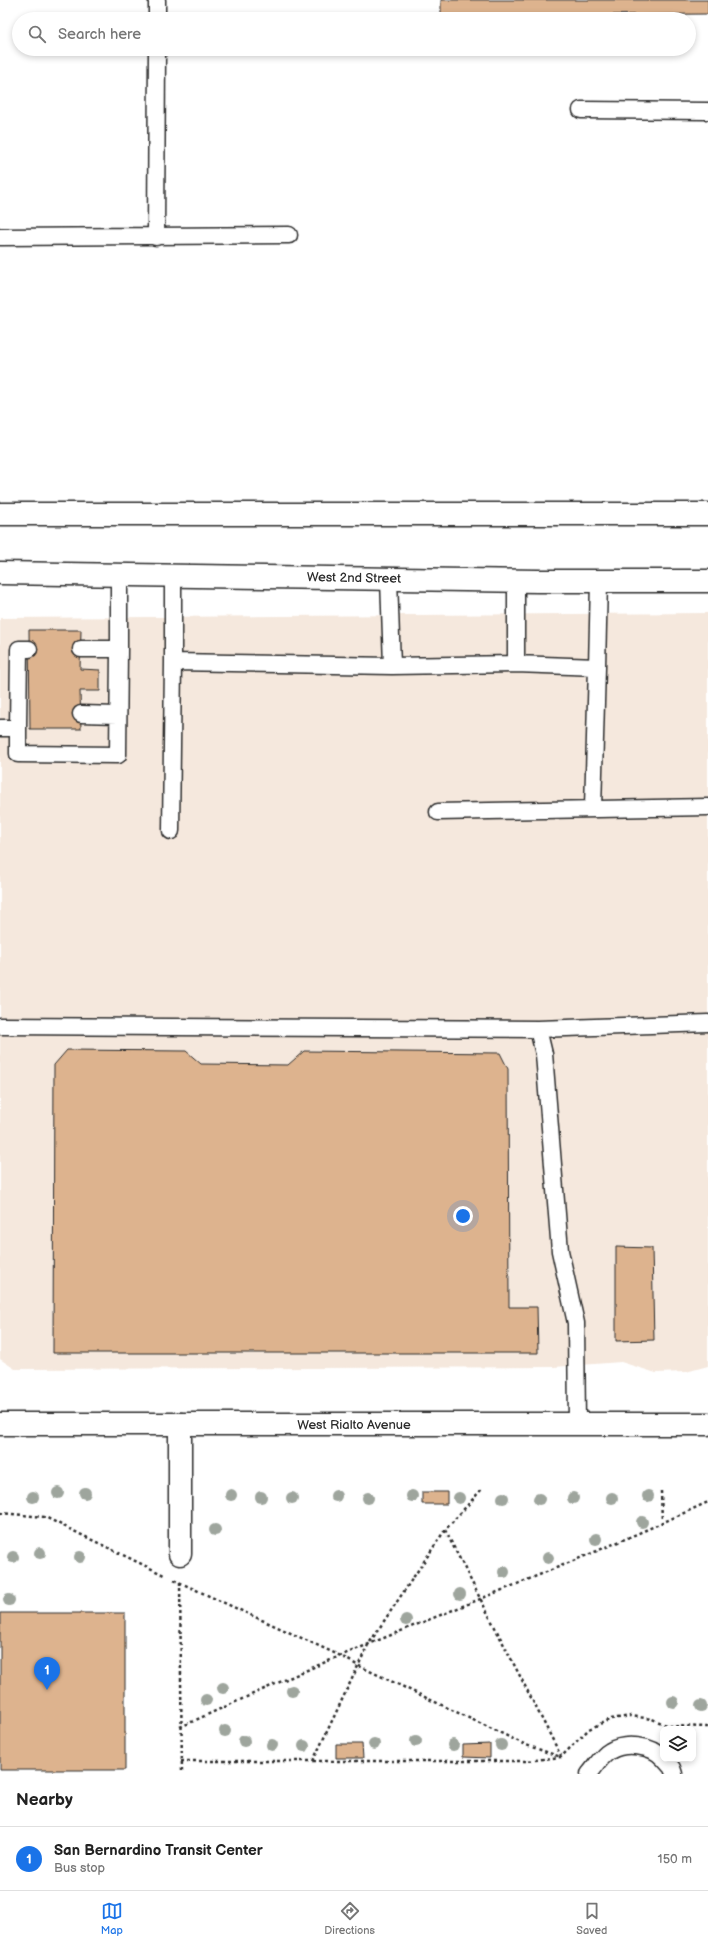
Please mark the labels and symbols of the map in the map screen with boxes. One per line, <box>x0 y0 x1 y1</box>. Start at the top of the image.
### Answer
street label: West 2nd Street <box>307 569 401 587</box>
your location <box>453 1206 473 1226</box>
street label: West Rialto Avenue <box>297 1417 411 1433</box>
pin: 1 <box>34 1657 60 1690</box>

